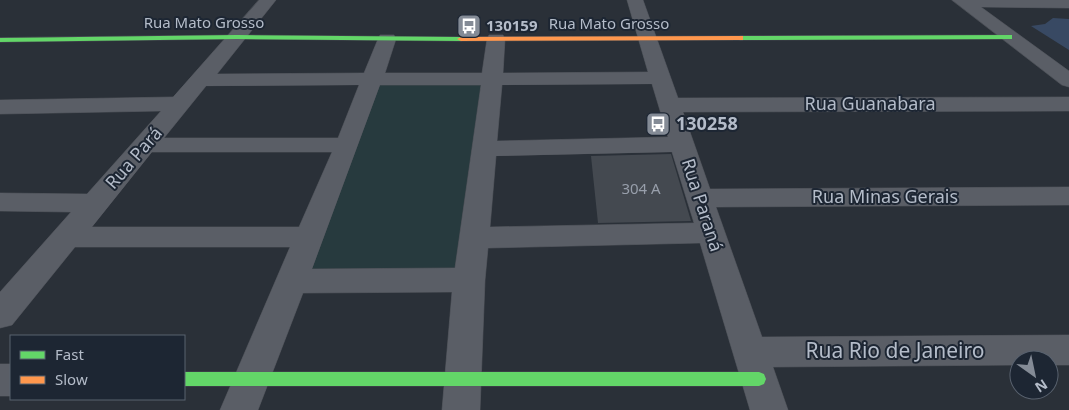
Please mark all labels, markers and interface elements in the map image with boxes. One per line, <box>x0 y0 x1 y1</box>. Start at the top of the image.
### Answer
street label: Rua Mato Grosso <box>144 12 264 32</box>
bus stop icon: 130159 <box>456 13 482 39</box>
street label: Rua Mato Grosso <box>549 13 669 33</box>
place label: 130159 <box>486 15 538 35</box>
street label: Rua Guanabara <box>805 91 936 115</box>
bus stop icon: 130258 <box>645 111 671 137</box>
place label: 130258 <box>676 111 738 135</box>
street label: Rua Pará <box>99 121 167 194</box>
street label: Rua Paraná <box>677 155 729 254</box>
house number: 304 A <box>621 178 661 198</box>
street label: Rua Minas Gerais <box>812 184 958 208</box>
legend <box>10 335 185 400</box>
street label: Rua Rio de Janeiro <box>806 336 984 364</box>
text: Fast <box>55 344 84 364</box>
north arrow <box>1009 350 1059 400</box>
text: Slow <box>55 369 88 389</box>
text: N <box>1031 375 1051 397</box>

